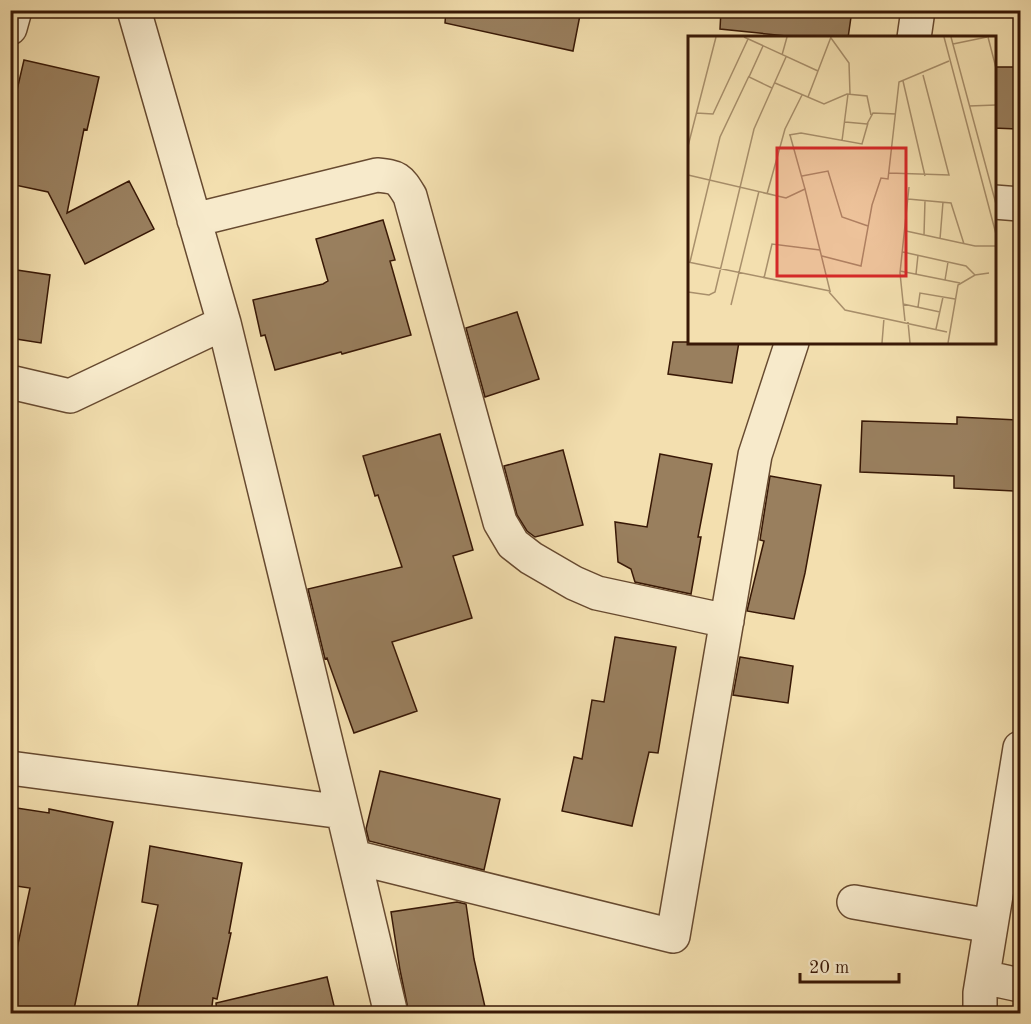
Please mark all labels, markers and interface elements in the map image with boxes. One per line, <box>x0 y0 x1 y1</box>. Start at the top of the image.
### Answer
inset map <box>688 36 995 344</box>
scale bar <box>800 946 899 984</box>
text: 20 m <box>809 959 849 977</box>

